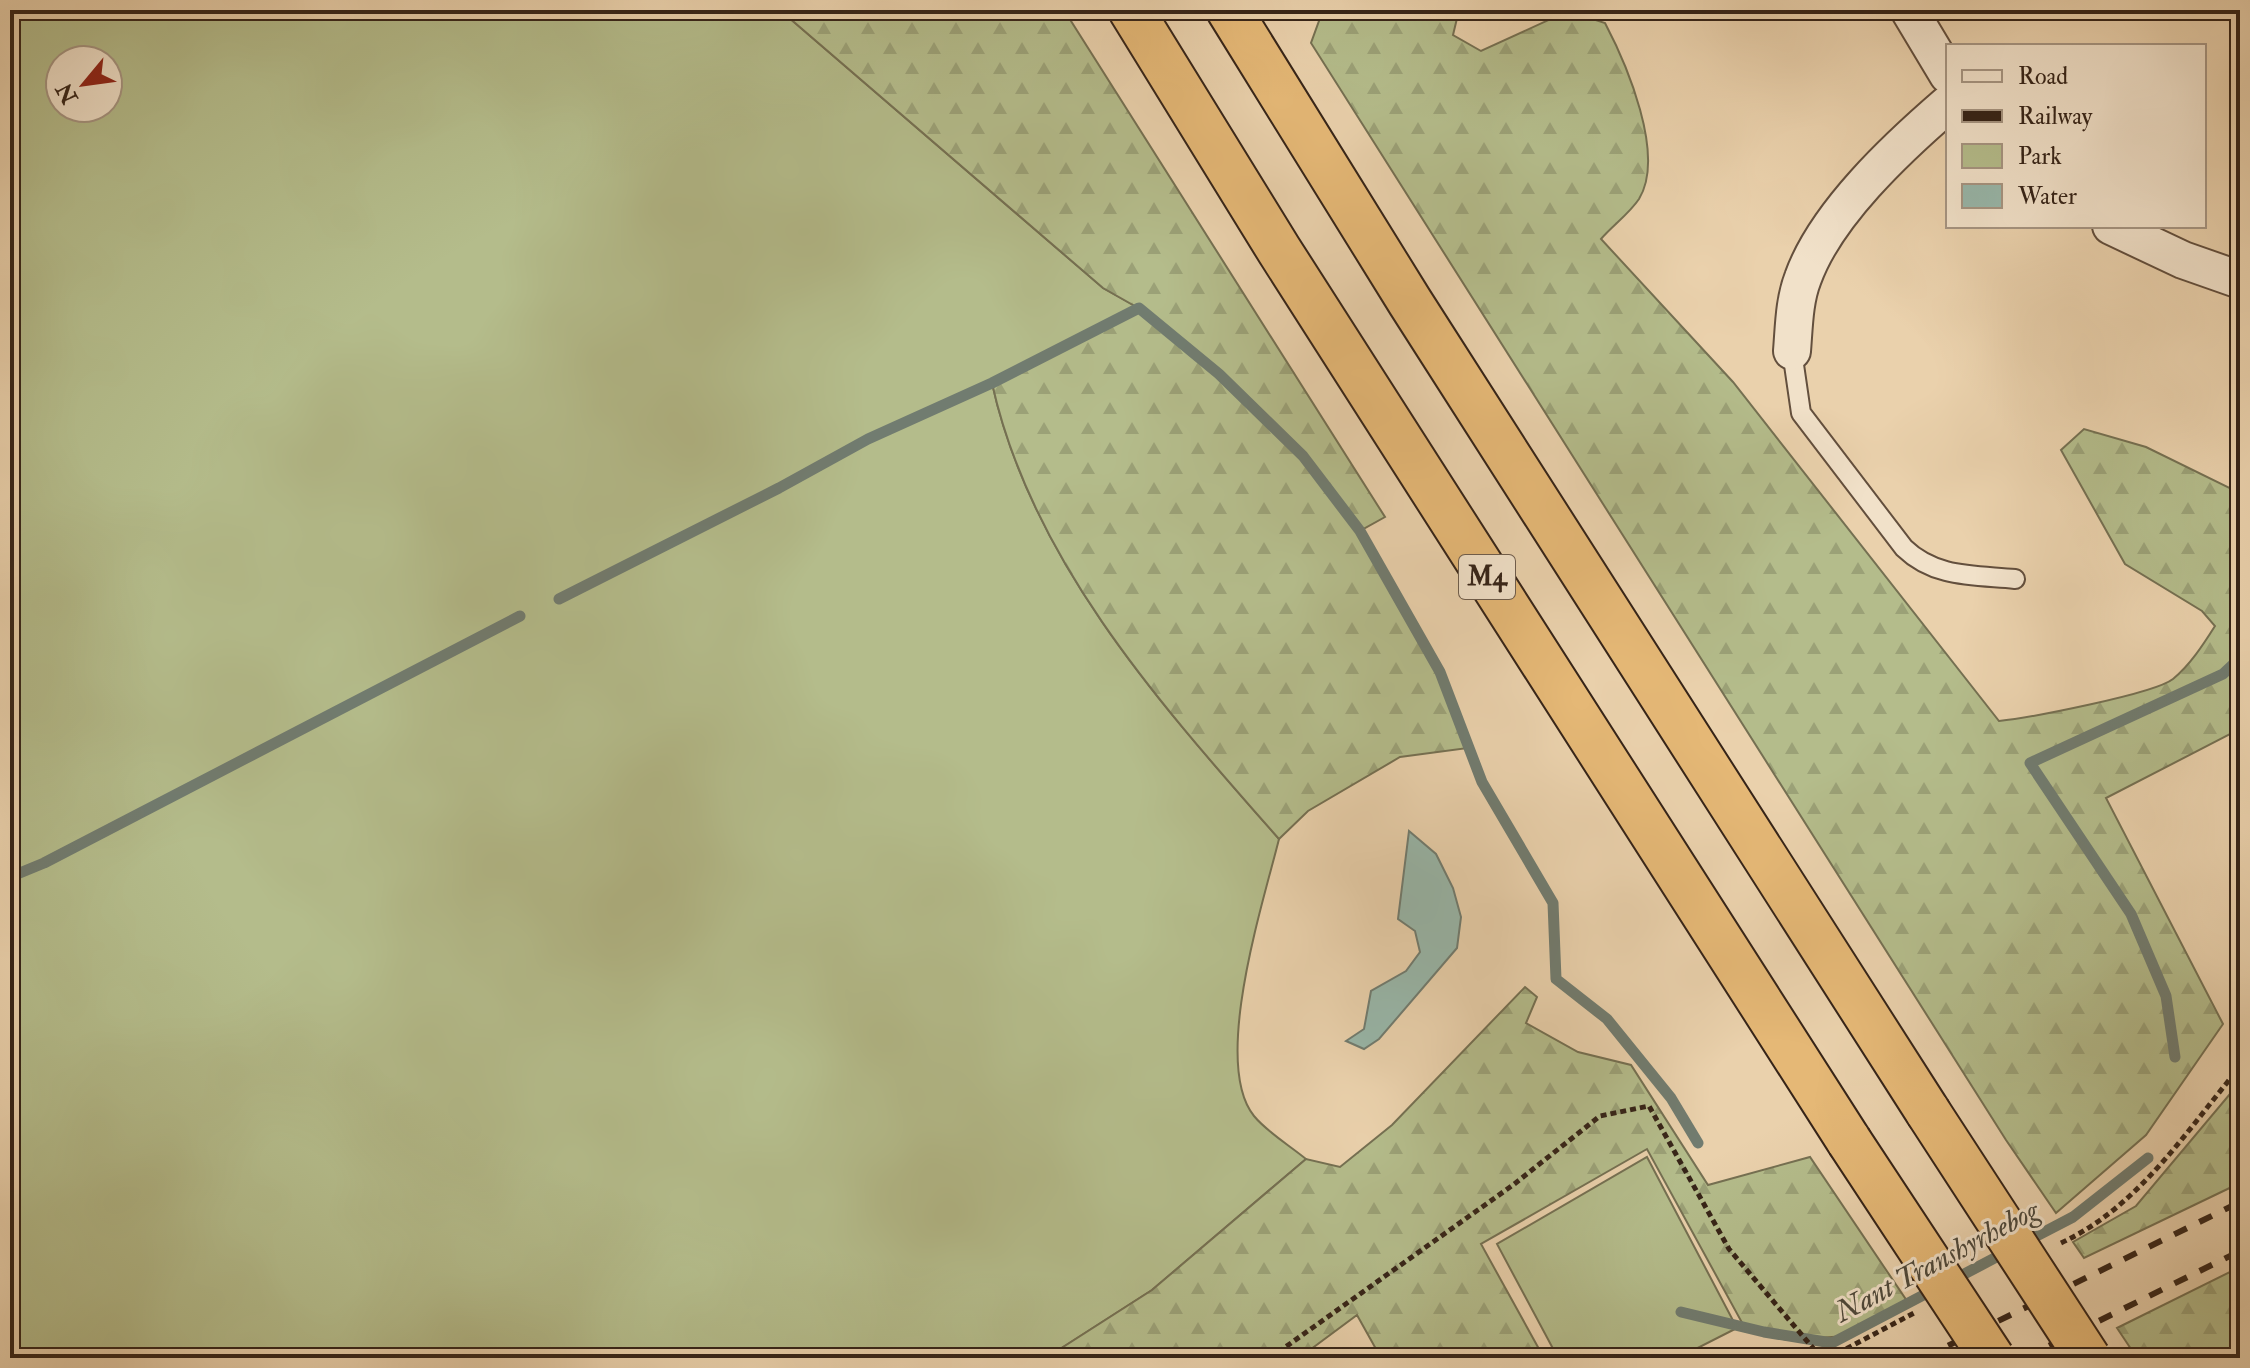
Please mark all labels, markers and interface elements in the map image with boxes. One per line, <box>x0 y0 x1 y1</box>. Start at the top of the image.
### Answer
north arrow <box>44 44 124 124</box>
legend <box>1946 44 2206 228</box>
text: Road <box>2018 61 2068 92</box>
text: N <box>50 78 85 109</box>
text: Railway <box>2018 101 2093 132</box>
text: Park <box>2018 141 2062 172</box>
text: Water <box>2017 181 2077 212</box>
road number: M4 <box>1459 555 1515 599</box>
water label: Nant Transhyrhebog <box>1827 1191 2047 1331</box>

